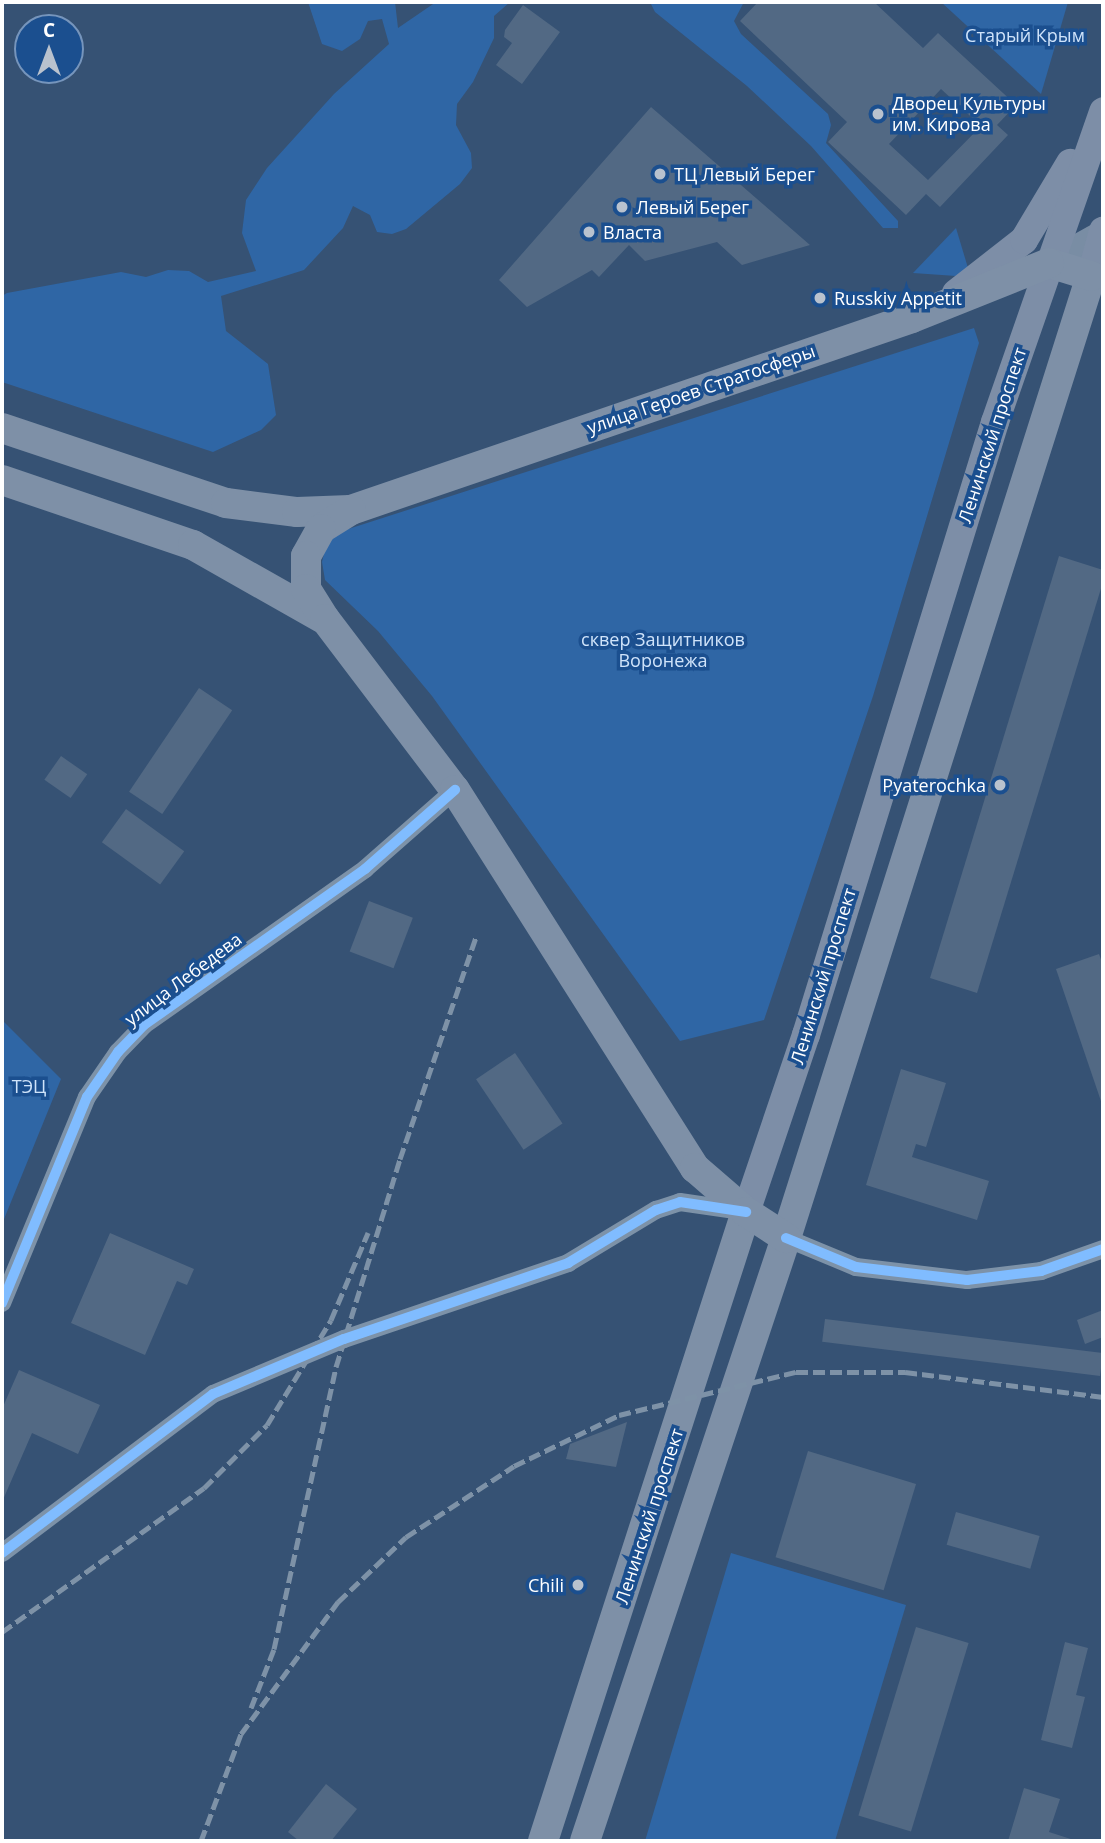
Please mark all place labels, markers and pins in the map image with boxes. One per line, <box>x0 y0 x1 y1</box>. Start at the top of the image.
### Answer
place label: Дворец Культуры им. Кирова <box>892 93 1046 136</box>
marker: Дворец Культуры им. Кирова <box>870 106 886 122</box>
place label: ТЦ Левый Берег <box>674 163 815 185</box>
marker: ТЦ Левый Берег <box>652 166 668 182</box>
place label: Левый Берег <box>636 196 749 218</box>
marker: Левый Берег <box>614 199 630 215</box>
place label: Власта <box>603 221 662 243</box>
marker: Власта <box>581 224 597 240</box>
place label: Russkiy Appetit <box>834 287 962 309</box>
marker: Russkiy Appetit <box>812 290 828 306</box>
place label: Pyaterochka <box>882 774 986 796</box>
marker: Pyaterochka <box>992 777 1008 793</box>
place label: Chili <box>528 1574 564 1596</box>
marker: Chili <box>570 1577 586 1593</box>

